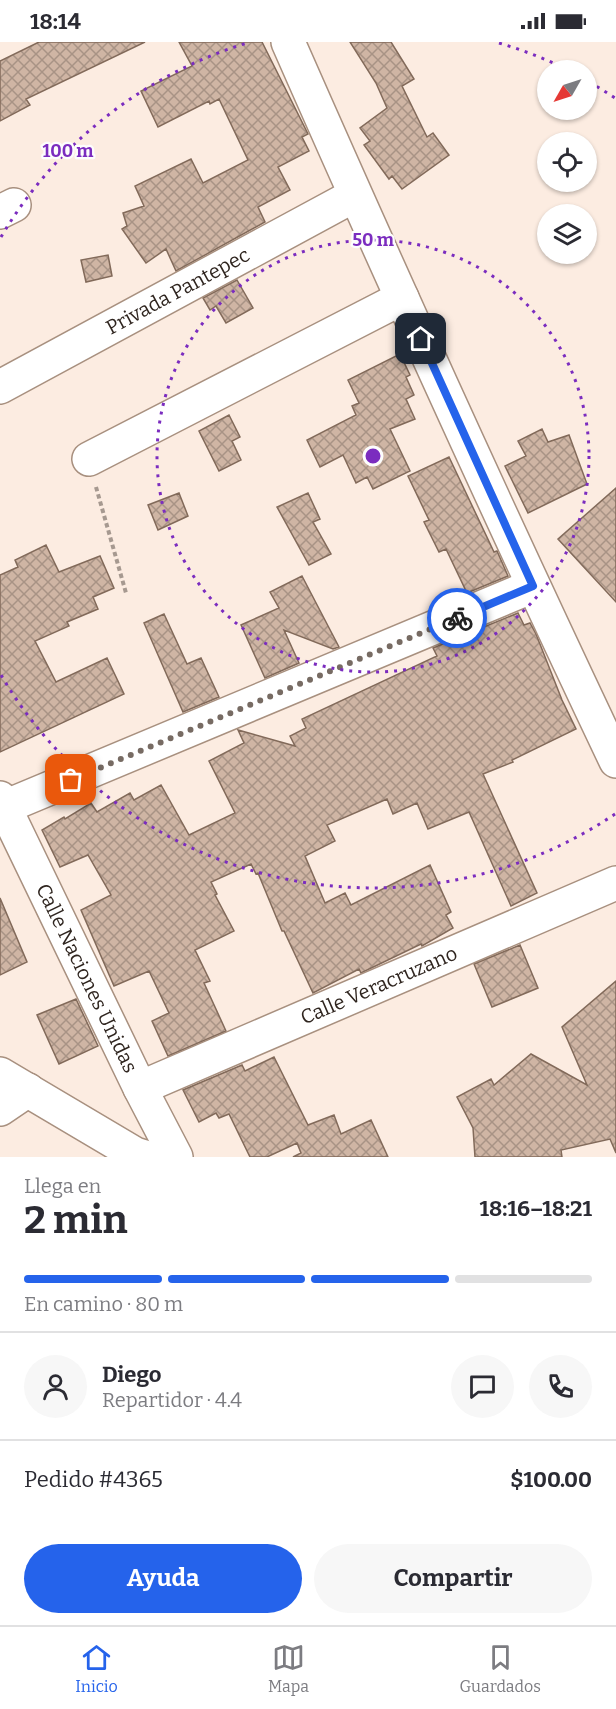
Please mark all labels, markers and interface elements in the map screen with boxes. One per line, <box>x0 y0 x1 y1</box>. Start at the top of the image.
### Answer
text: 18:14 <box>30 8 81 35</box>
north arrow <box>537 60 597 120</box>
map controls <box>537 60 597 264</box>
button: locate <box>537 132 597 192</box>
text: 100 m <box>42 140 94 162</box>
button: layers <box>537 204 597 264</box>
text: 50 m <box>352 229 394 251</box>
street label: Privada Pantepec <box>102 242 254 339</box>
pin <box>395 313 446 364</box>
icon: home <box>404 322 437 355</box>
centre of rings <box>363 446 383 466</box>
courier <box>427 588 487 648</box>
icon: bike <box>441 602 474 635</box>
pin <box>45 754 96 805</box>
icon: bag <box>54 763 87 796</box>
street label: Calle Naciones Unidas <box>31 880 143 1076</box>
street label: Calle Veracruzano <box>297 941 461 1029</box>
text: Llega en <box>24 1174 101 1198</box>
text: 18:16–18:21 <box>480 1195 592 1222</box>
text: 2 min <box>24 1197 128 1243</box>
text: En camino · 80 m <box>24 1292 183 1316</box>
button: person <box>24 1355 87 1418</box>
button: chat <box>451 1355 514 1418</box>
button: phone <box>529 1355 592 1418</box>
text: Diego <box>102 1361 161 1388</box>
text: Repartidor · 4.4 <box>102 1388 242 1412</box>
text: Pedido #4365 <box>24 1466 163 1493</box>
text: $100.00 <box>510 1466 592 1493</box>
button: Ayuda <box>24 1544 302 1613</box>
button: Compartir <box>314 1544 592 1613</box>
tab: Inicio <box>75 1641 118 1696</box>
tab: Mapa <box>268 1641 309 1696</box>
tab: Guardados <box>459 1641 541 1696</box>

